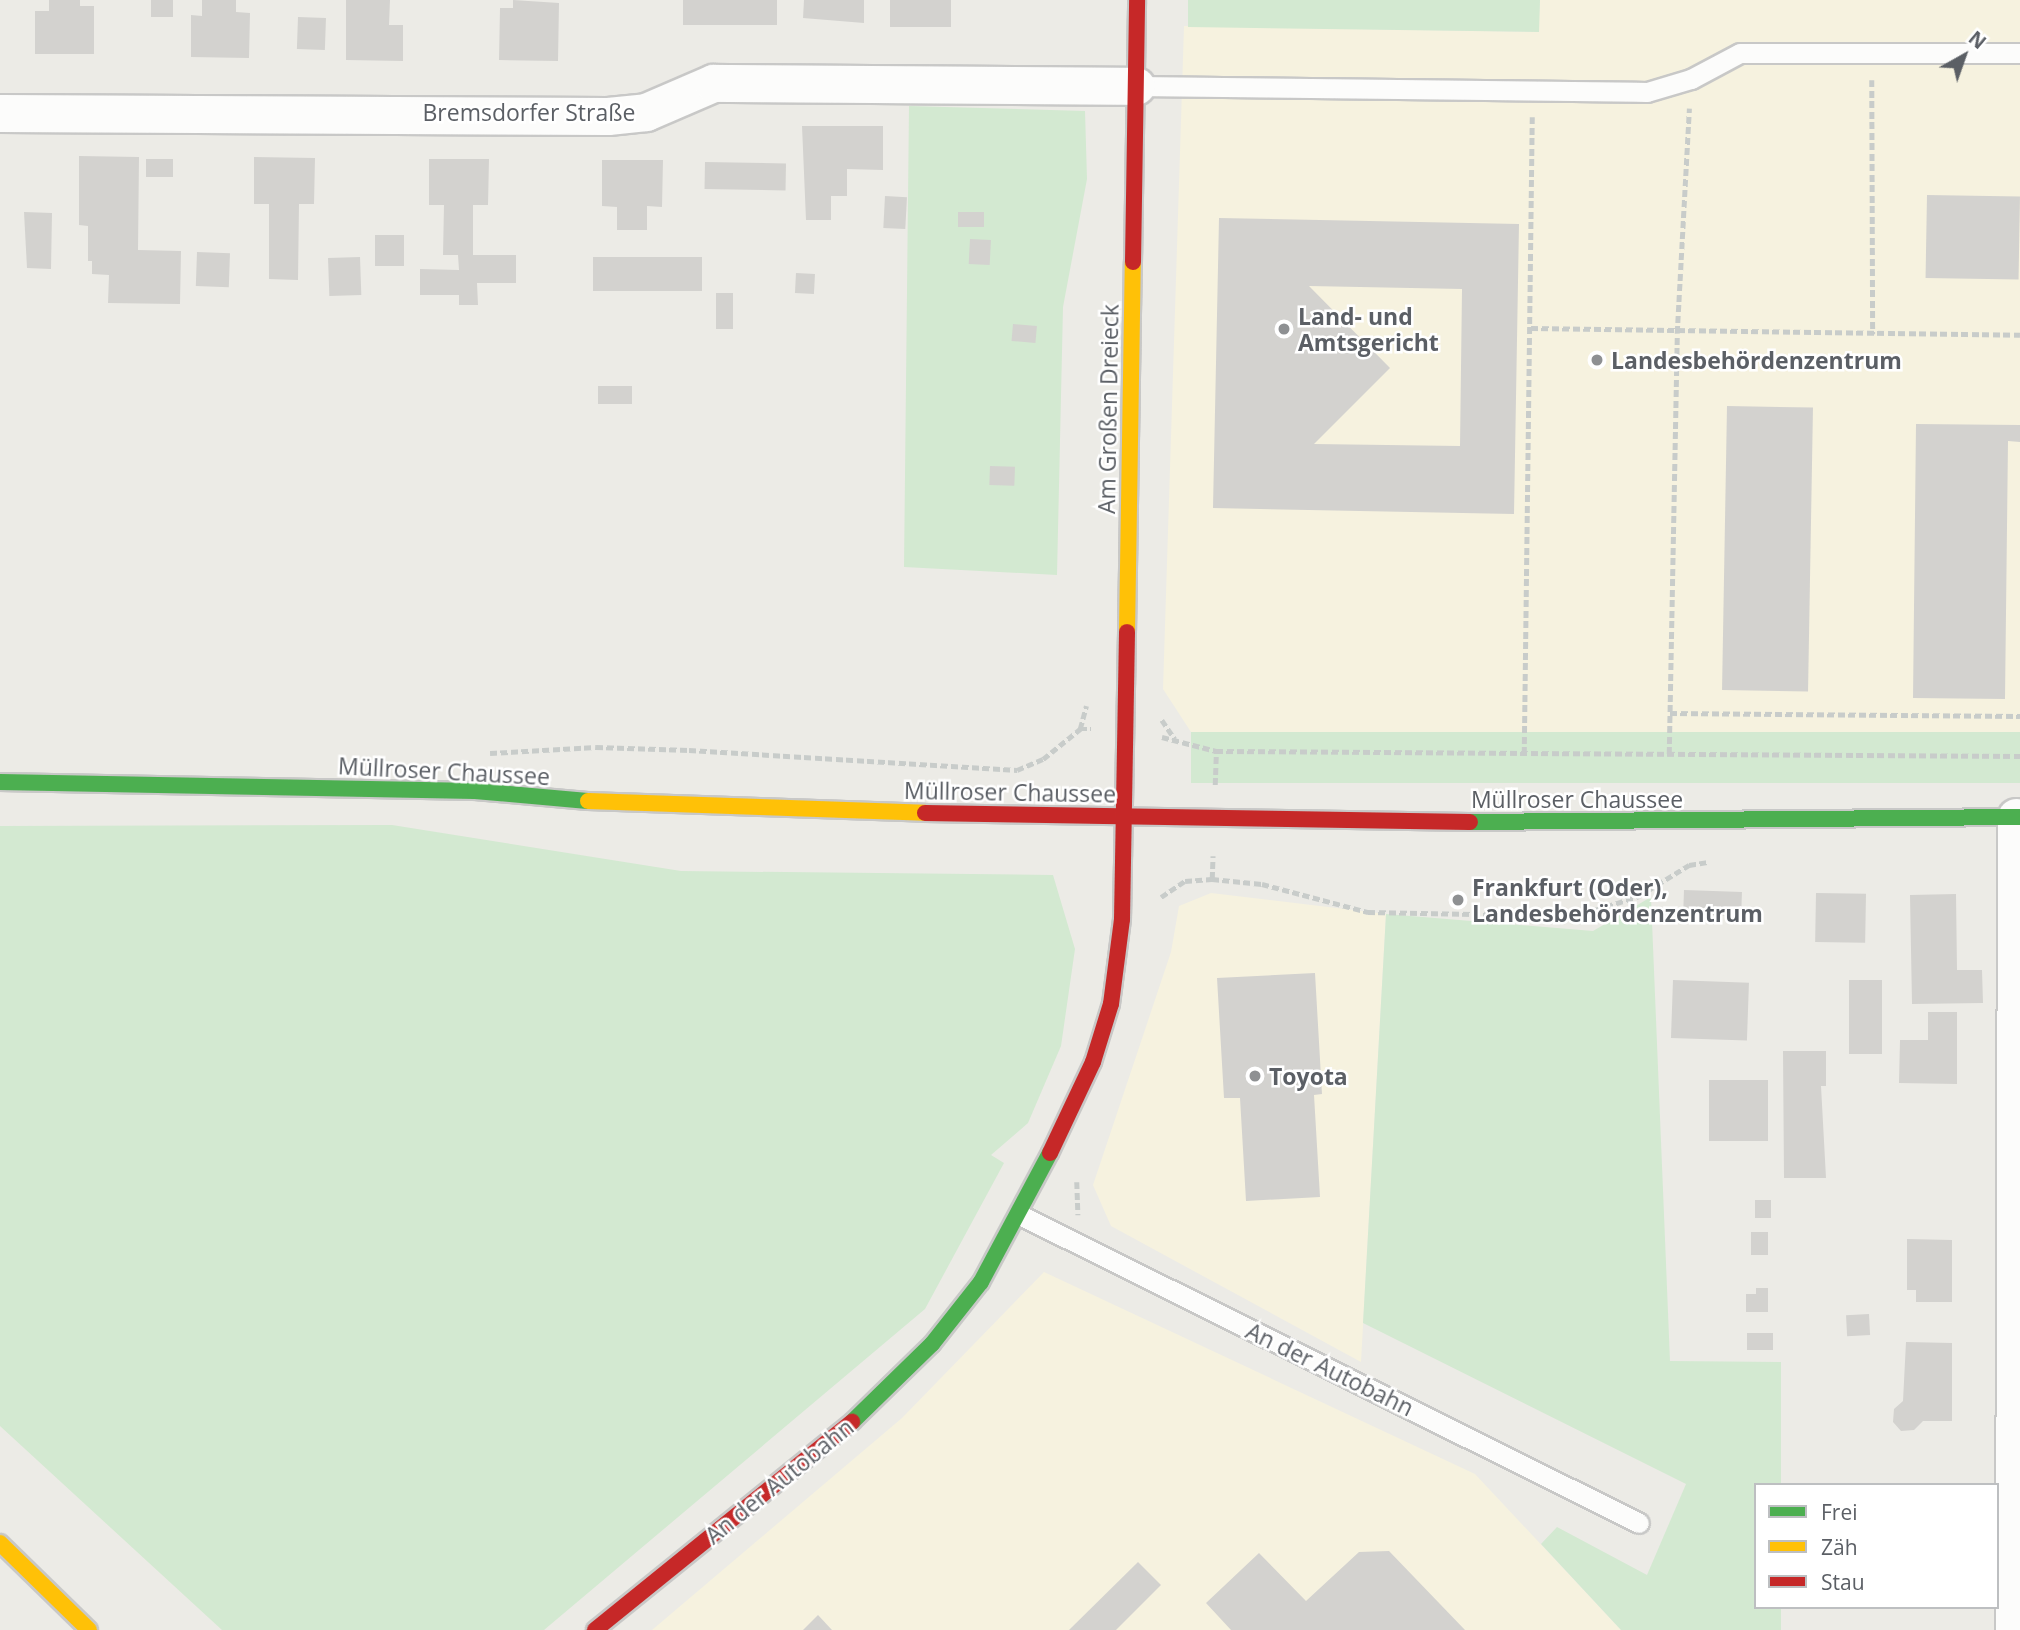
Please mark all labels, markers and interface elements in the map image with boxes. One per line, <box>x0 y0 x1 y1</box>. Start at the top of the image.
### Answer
north arrow <box>1929 21 1999 91</box>
text: N <box>1963 25 1992 55</box>
street label: Bremsdorfer Straße <box>423 98 635 126</box>
place label: Land- und Amtsgericht <box>1298 302 1439 356</box>
street label: Am Großen Dreieck <box>1092 304 1124 514</box>
marker: Land- und Amtsgericht <box>1276 321 1292 337</box>
place label: Landesbehördenzentrum <box>1611 346 1902 374</box>
marker: Landesbehördenzentrum <box>1589 352 1605 368</box>
street label: Müllroser Chaussee <box>337 752 551 790</box>
street label: Müllroser Chaussee <box>904 776 1116 808</box>
street label: Müllroser Chaussee <box>1471 785 1683 813</box>
place label: Frankfurt (Oder), Landesbehördenzentrum <box>1472 873 1763 927</box>
marker: Frankfurt (Oder), Landesbehördenzentrum <box>1450 892 1466 908</box>
place label: Toyota <box>1269 1062 1348 1090</box>
marker: Toyota <box>1247 1068 1263 1084</box>
street label: An der Autobahn <box>1242 1317 1418 1421</box>
street label: An der Autobahn <box>699 1413 859 1549</box>
legend <box>1754 1483 1999 1609</box>
text: Frei <box>1821 1498 1858 1526</box>
text: Zäh <box>1821 1533 1858 1561</box>
text: Stau <box>1821 1568 1865 1596</box>

